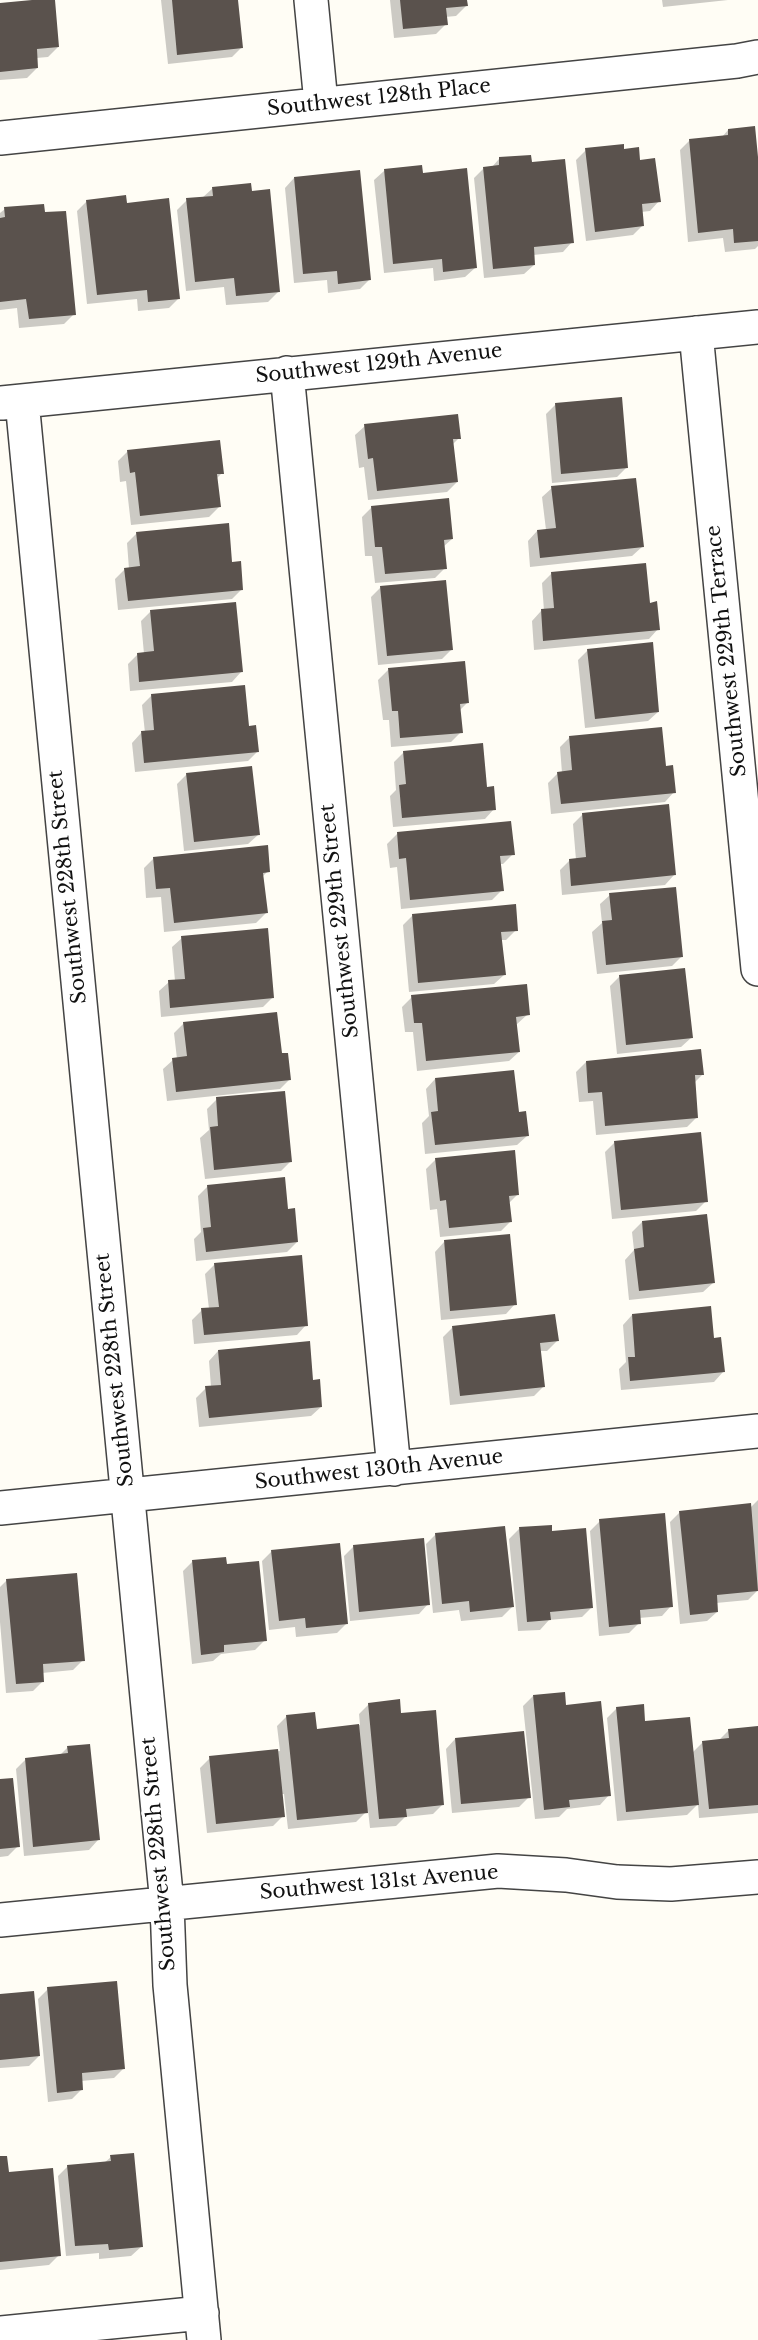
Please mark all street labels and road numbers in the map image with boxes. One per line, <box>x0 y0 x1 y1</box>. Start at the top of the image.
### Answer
street label: Southwest 128th Place <box>266 74 492 122</box>
street label: Southwest 129th Avenue <box>254 339 504 389</box>
street label: Southwest 229th Terrace <box>702 524 752 778</box>
street label: Southwest 228th Street <box>44 769 92 1005</box>
street label: Southwest 229th Street <box>316 803 364 1039</box>
street label: Southwest 228th Street <box>91 1252 139 1488</box>
street label: Southwest 130th Avenue <box>254 1445 504 1495</box>
street label: Southwest 228th Street <box>137 1736 181 1972</box>
street label: Southwest 131st Avenue <box>259 1861 499 1905</box>

